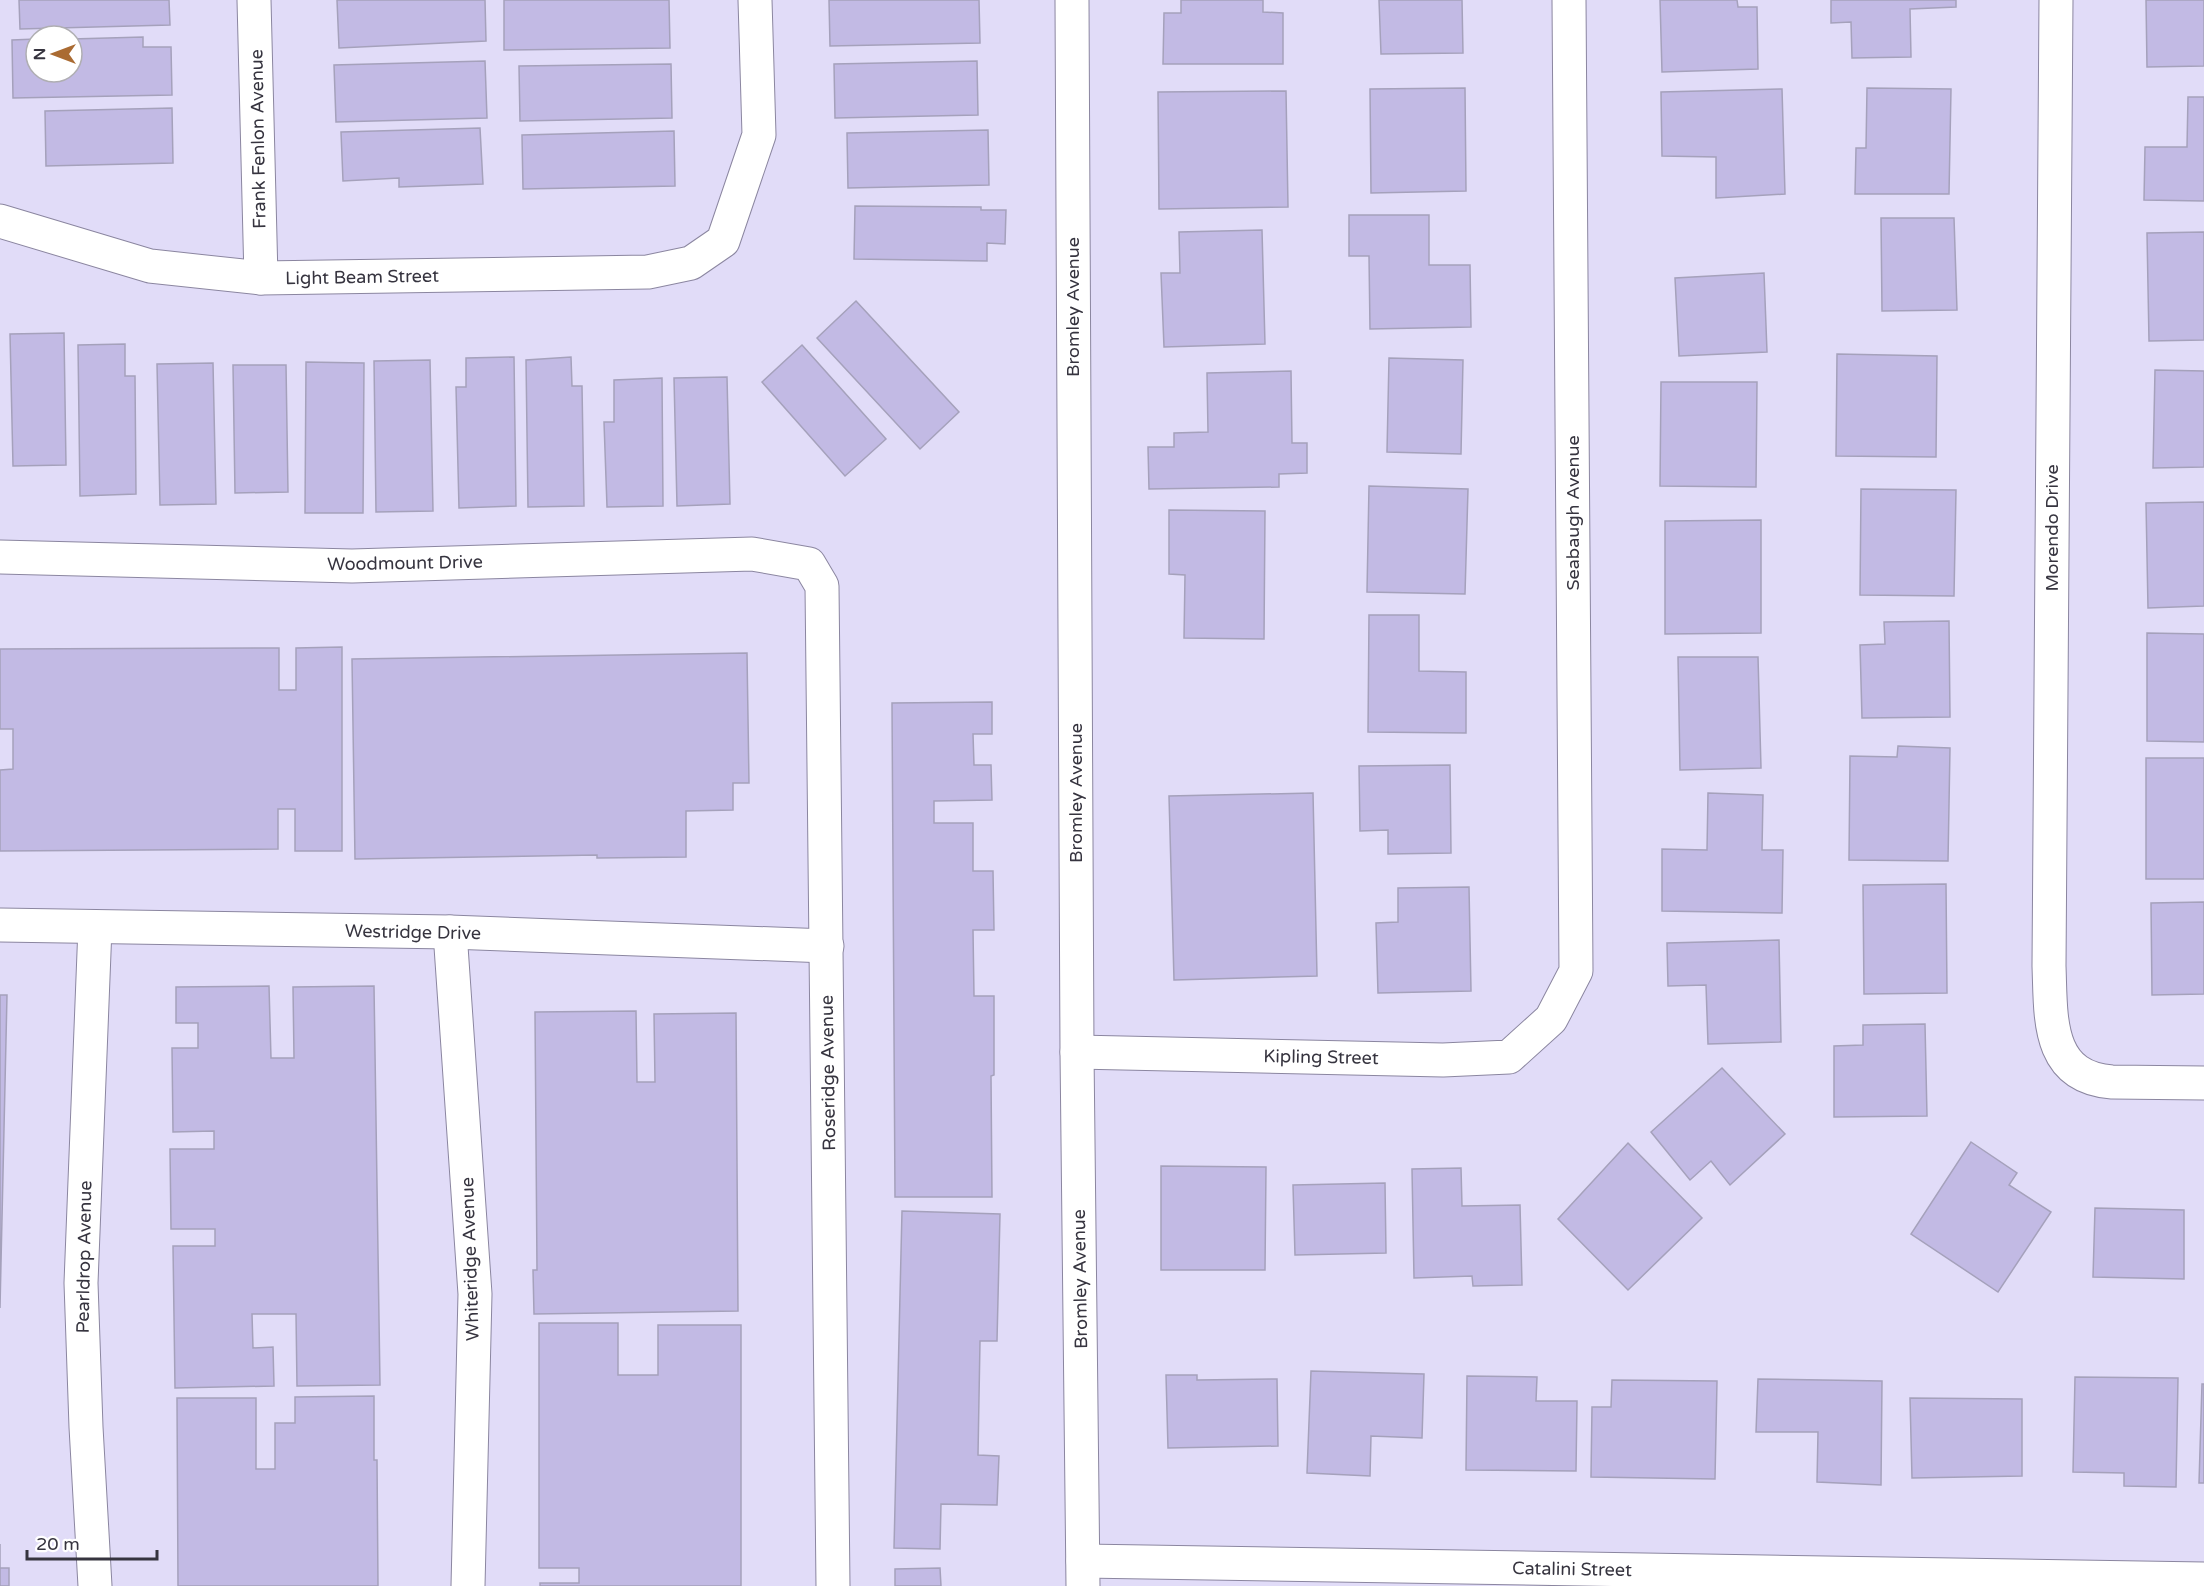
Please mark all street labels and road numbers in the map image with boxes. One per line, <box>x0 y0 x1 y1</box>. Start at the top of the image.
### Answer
street label: Frank Fenlon Avenue <box>245 49 271 229</box>
street label: Bromley Avenue <box>1062 237 1084 377</box>
street label: Light Beam Street <box>285 265 439 289</box>
street label: Seabaugh Avenue <box>1562 435 1584 591</box>
street label: Morendo Drive <box>2041 464 2063 592</box>
street label: Woodmount Drive <box>327 551 483 575</box>
street label: Bromley Avenue <box>1065 723 1087 863</box>
street label: Westridge Drive <box>345 920 481 944</box>
street label: Roseridge Avenue <box>816 995 840 1151</box>
street label: Kipling Street <box>1263 1045 1379 1069</box>
street label: Whiteridge Avenue <box>456 1177 484 1341</box>
street label: Pearldrop Avenue <box>72 1180 96 1334</box>
street label: Bromley Avenue <box>1068 1209 1092 1349</box>
street label: Catalini Street <box>1512 1557 1632 1581</box>

